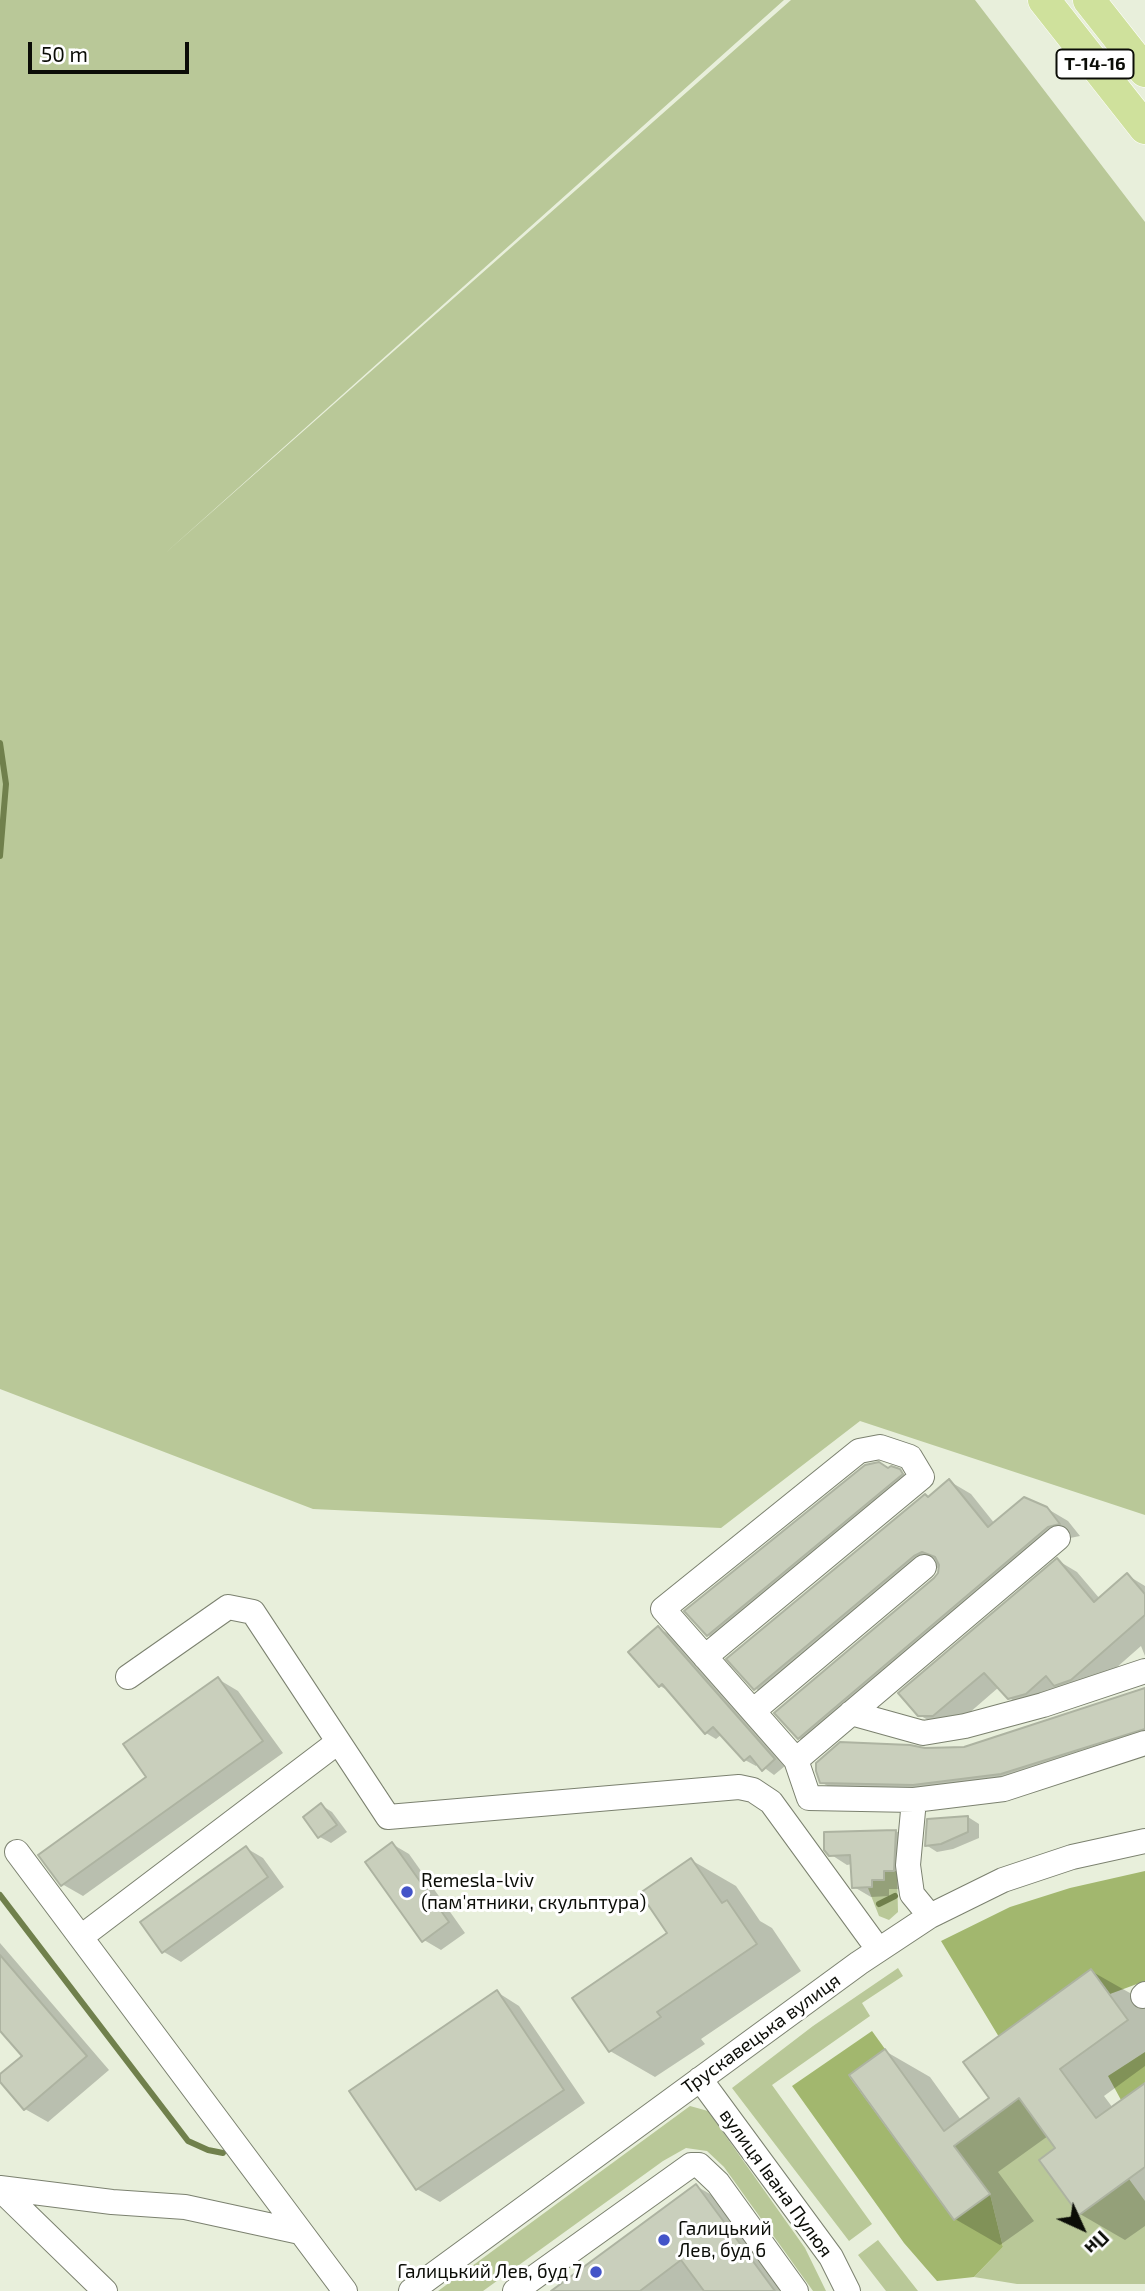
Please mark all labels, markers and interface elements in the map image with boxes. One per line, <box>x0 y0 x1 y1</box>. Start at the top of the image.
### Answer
scale bar <box>32 28 192 72</box>
text: 50 m <box>41 41 88 66</box>
road number: Т-14-16 <box>1056 50 1134 78</box>
place label: Remesla-lviv (пам'ятники, скульптура) <box>421 1870 646 1914</box>
marker: Remesla-lviv (пам'ятники, скульптура) <box>399 1884 415 1900</box>
street label: Трускавецька вулиця <box>677 1969 845 2099</box>
street label: вулиця Івана Пулюя <box>715 2104 837 2262</box>
north arrow <box>1047 2193 1117 2263</box>
place label: Галицький Лев, буд 6 <box>678 2218 772 2262</box>
text: Пн <box>1080 2226 1114 2260</box>
marker: Галицький Лев, буд 6 <box>656 2232 672 2248</box>
place label: Галицький Лев, буд 7 <box>397 2261 582 2283</box>
marker: Галицький Лев, буд 7 <box>588 2264 604 2280</box>

